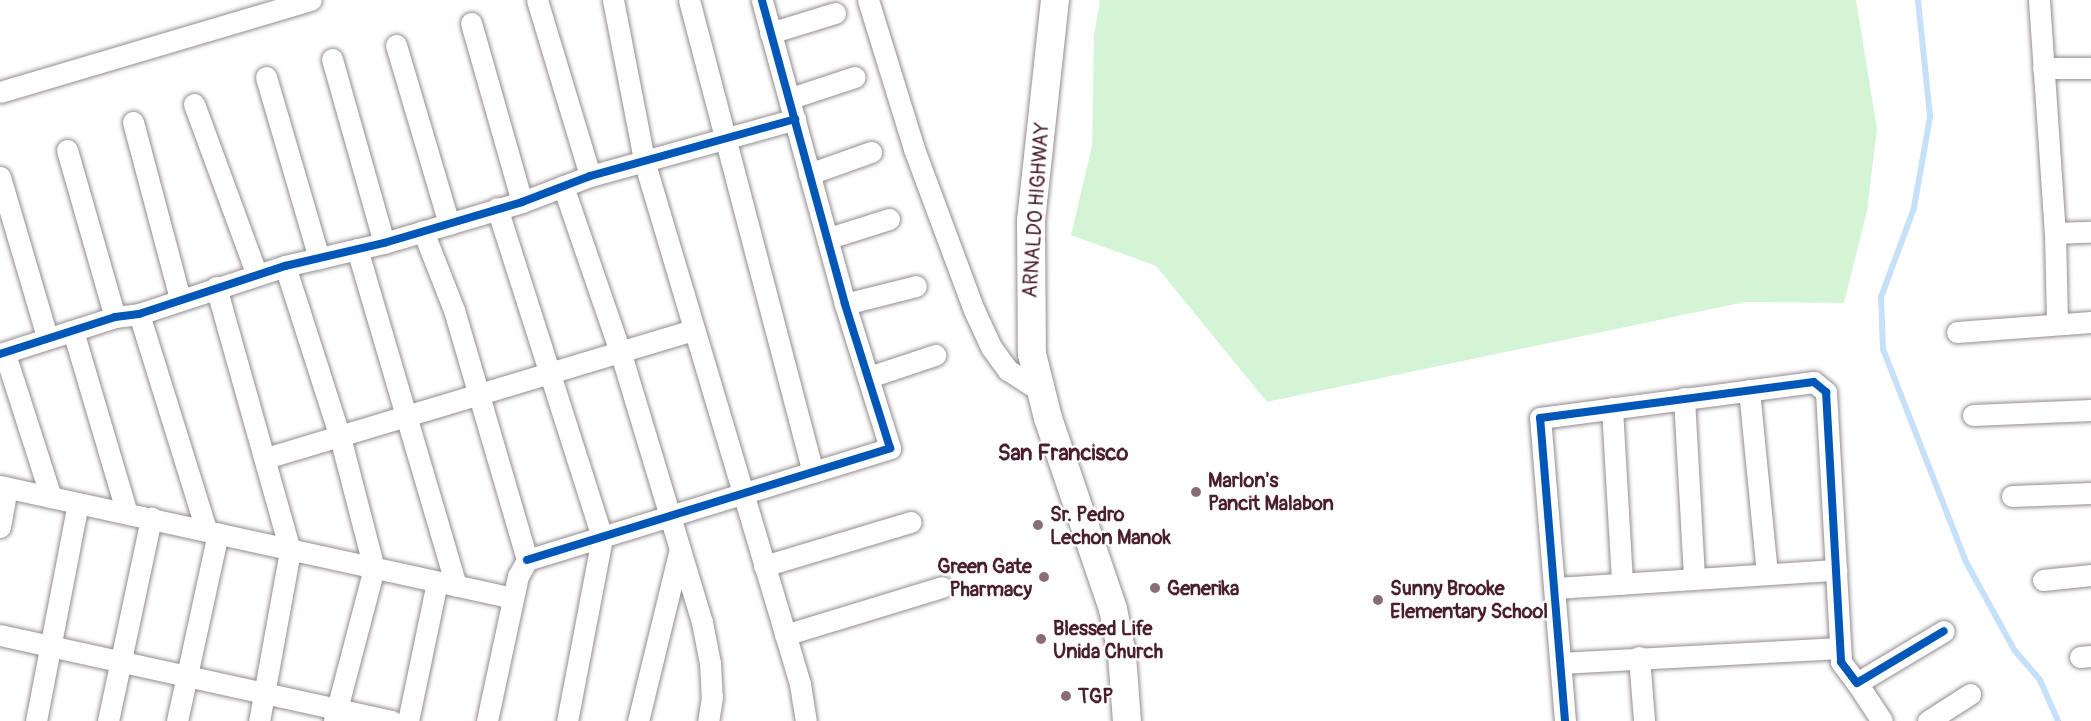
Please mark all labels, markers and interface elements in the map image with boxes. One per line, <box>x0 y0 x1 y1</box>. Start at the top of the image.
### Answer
street label: ARNALDO HIGHWAY <box>1018 121 1054 299</box>
district label: San Francisco <box>998 441 1128 467</box>
place label: Marlon's Pancit Malabon <box>1208 468 1334 515</box>
marker: Marlon's Pancit Malabon <box>1189 485 1203 499</box>
place label: Sr. Pedro Lechon Manok <box>1050 502 1171 549</box>
marker: Sr. Pedro Lechon Manok <box>1031 518 1045 532</box>
place label: Green Gate Pharmacy <box>937 554 1032 601</box>
marker: Green Gate Pharmacy <box>1037 570 1051 584</box>
place label: Generika <box>1167 576 1239 600</box>
place label: Sunny Brooke Elementary School <box>1390 576 1548 623</box>
marker: Generika <box>1148 581 1162 595</box>
marker: Sunny Brooke Elementary School <box>1371 593 1385 607</box>
place label: Blessed Life Unida Church <box>1053 616 1163 663</box>
marker: Blessed Life Unida Church <box>1034 632 1048 646</box>
place label: TGP <box>1078 684 1113 708</box>
marker: TGP <box>1059 689 1073 703</box>

